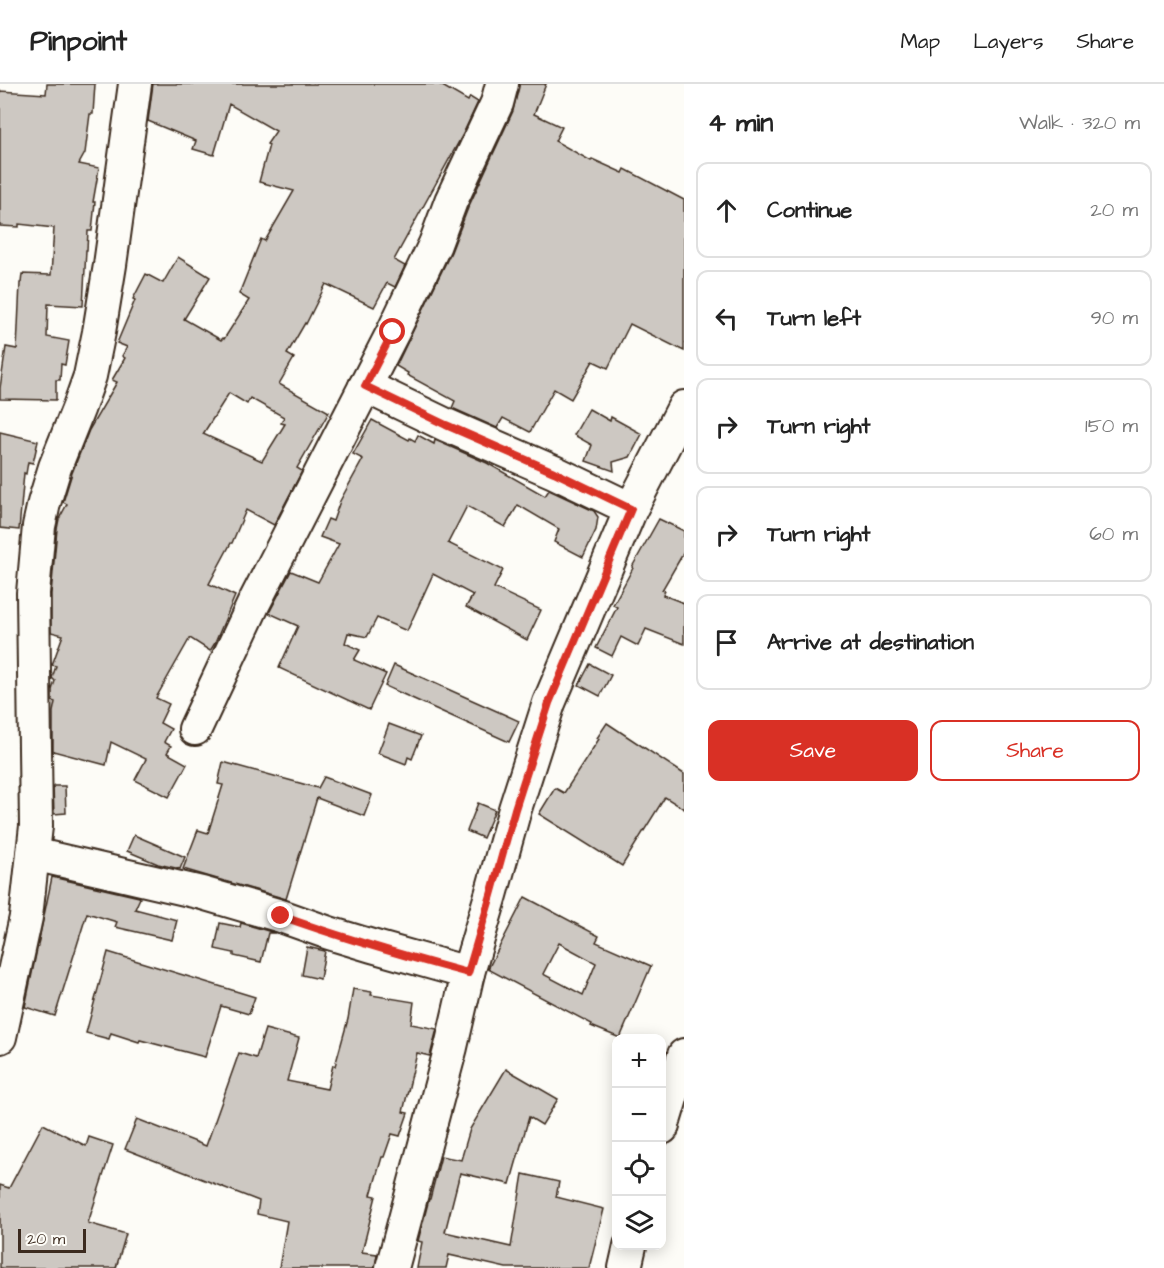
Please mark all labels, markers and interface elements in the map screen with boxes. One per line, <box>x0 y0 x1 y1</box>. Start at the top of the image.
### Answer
text: Pinpoint <box>30 22 127 61</box>
text: Map <box>900 27 940 56</box>
text: Layers <box>973 27 1043 56</box>
text: Share <box>1076 27 1134 56</box>
text: 4 min <box>708 105 773 141</box>
text: Walk · 320 m <box>1019 109 1140 137</box>
icon: ahead <box>710 194 743 227</box>
text: Continue <box>767 195 852 226</box>
text: 20 m <box>1090 196 1138 224</box>
icon: left <box>710 302 743 335</box>
text: Turn left <box>767 303 861 334</box>
text: 90 m <box>1090 304 1138 332</box>
route start <box>379 318 405 344</box>
icon: right <box>710 410 743 443</box>
text: Turn right <box>767 411 870 442</box>
text: 150 m <box>1085 412 1138 440</box>
icon: right <box>710 518 743 551</box>
text: Turn right <box>767 519 870 550</box>
text: 60 m <box>1089 520 1138 548</box>
icon: arrive <box>710 626 743 659</box>
text: Arrive at destination <box>767 627 974 658</box>
button: Save <box>708 720 918 781</box>
button: Share <box>930 720 1140 781</box>
route end <box>267 902 293 928</box>
map controls <box>612 1034 666 1250</box>
button: + <box>612 1034 666 1088</box>
button: − <box>612 1088 666 1142</box>
button: locate <box>612 1142 666 1196</box>
button: layers <box>612 1196 666 1250</box>
scale bar <box>18 1226 86 1254</box>
text: 20 m <box>27 1228 65 1250</box>

